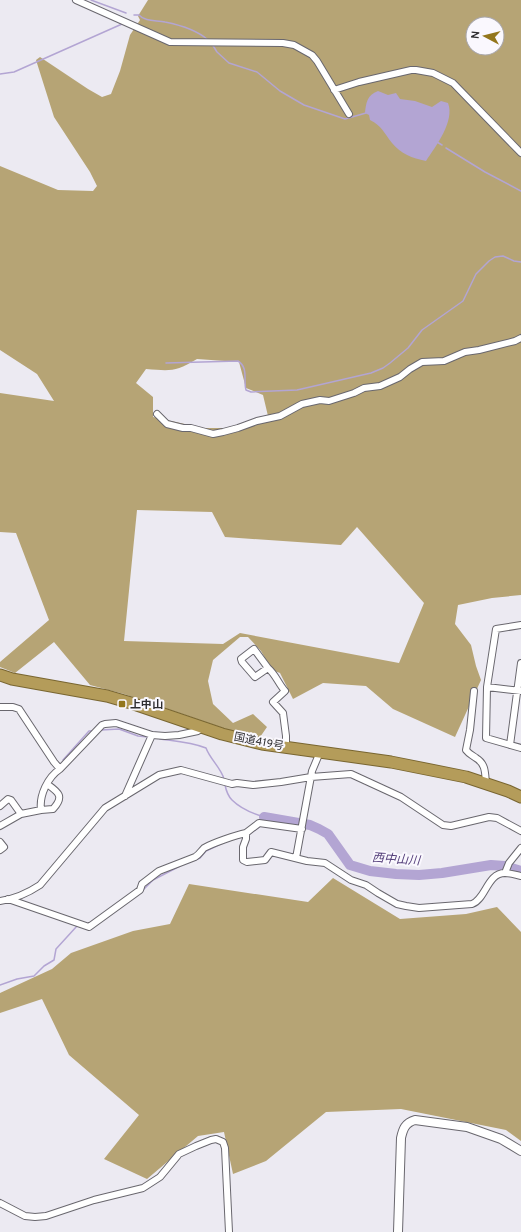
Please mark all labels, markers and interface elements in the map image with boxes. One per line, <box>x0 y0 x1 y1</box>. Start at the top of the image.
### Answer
north arrow <box>465 16 505 56</box>
text: N <box>469 30 483 40</box>
place label: 上中山 <box>130 698 163 712</box>
marker: 上中山 <box>117 699 127 709</box>
street label: 国道419号 <box>233 730 285 754</box>
water label: 西中山川 <box>371 850 422 870</box>

